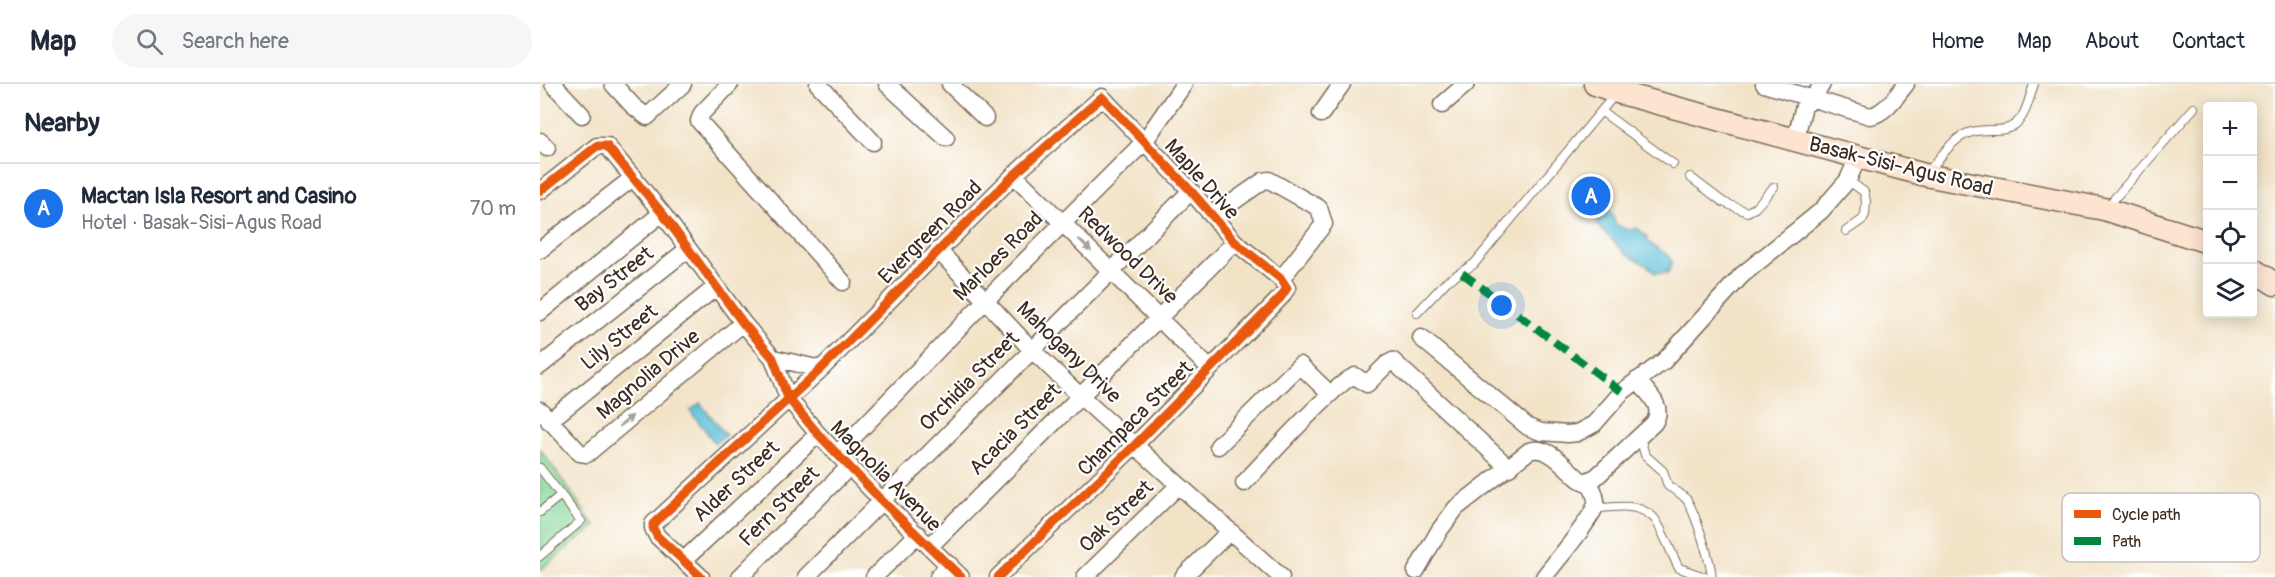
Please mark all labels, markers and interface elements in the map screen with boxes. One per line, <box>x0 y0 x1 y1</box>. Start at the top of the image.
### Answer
search box <box>112 14 532 68</box>
text: Map <box>30 24 76 59</box>
icon: search <box>133 25 166 58</box>
text: Search here <box>181 27 289 55</box>
text: Home <box>1931 28 1984 55</box>
text: Map <box>2017 28 2052 55</box>
text: About <box>2085 28 2139 55</box>
text: Contact <box>2172 28 2245 55</box>
map controls <box>2203 102 2257 318</box>
button: + <box>2203 102 2257 156</box>
text: Nearby <box>24 107 100 139</box>
street label: Basak-Sisi-Agus Road <box>1806 131 1996 202</box>
street label: Maple Drive <box>1158 133 1245 226</box>
button: − <box>2203 156 2257 210</box>
pin: A <box>1572 174 1610 218</box>
street label: Evergreen Road <box>873 175 988 290</box>
text: Mactan Isla Resort and Casino <box>81 182 357 210</box>
text: A <box>37 196 50 221</box>
text: 70 m <box>470 196 516 221</box>
street label: Redwood Drive <box>1072 201 1184 310</box>
street label: Marloes Road <box>948 206 1049 307</box>
text: Hotel · Basak-Sisi-Agus Road <box>81 210 322 235</box>
button: locate <box>2203 210 2257 264</box>
one-way arrow <box>1078 238 1092 252</box>
street label: Bay Street <box>570 240 659 318</box>
button: layers <box>2203 264 2257 318</box>
your location <box>1487 291 1516 320</box>
street label: Mahogany Drive <box>1011 296 1127 410</box>
street label: Lily Street <box>575 298 664 377</box>
street label: Magnolia Drive <box>591 323 706 426</box>
street label: Orchidia Street <box>914 325 1025 437</box>
street label: Champaca Street <box>1072 354 1199 482</box>
street label: Acacia Street <box>963 377 1068 481</box>
one-way arrow <box>618 415 633 428</box>
street label: Magnolia Avenue <box>824 415 947 538</box>
street label: Alder Street <box>687 434 786 528</box>
street label: Fern Street <box>733 460 826 552</box>
street label: Oak Street <box>1073 474 1160 559</box>
legend <box>2062 493 2260 562</box>
text: Cycle path <box>2112 505 2180 525</box>
text: Path <box>2112 532 2141 552</box>

